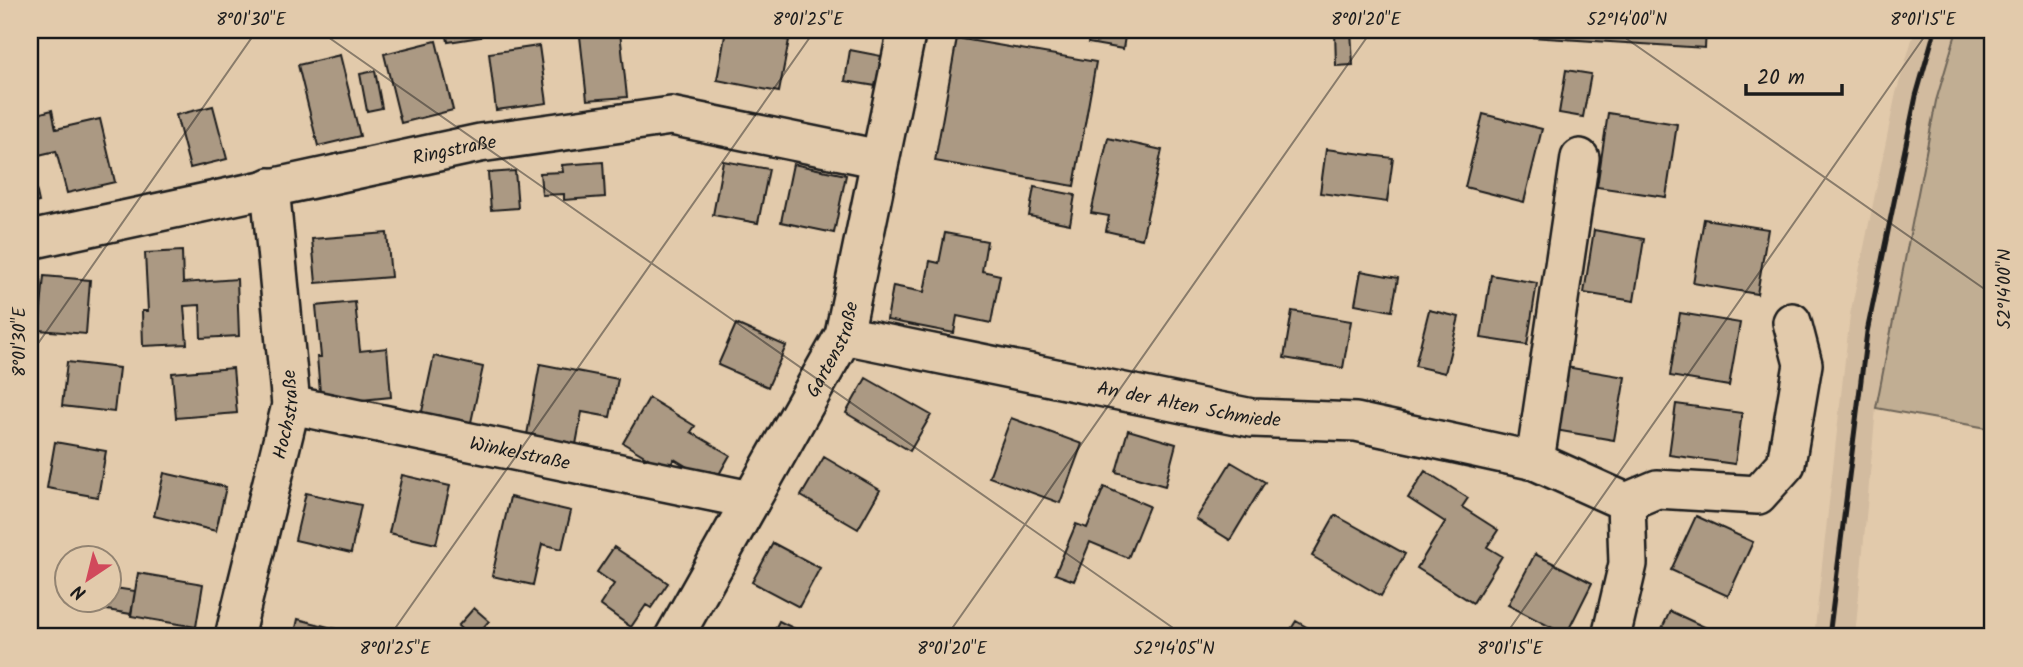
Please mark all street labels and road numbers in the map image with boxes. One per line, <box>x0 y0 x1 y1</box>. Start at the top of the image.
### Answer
street label: Ringstraße <box>410 128 499 174</box>
street label: Gartenstraße <box>799 299 868 404</box>
street label: Hochstraße <box>265 368 308 463</box>
street label: An der Alten Schmiede <box>1094 374 1282 436</box>
street label: Winkelstraße <box>467 429 573 479</box>

